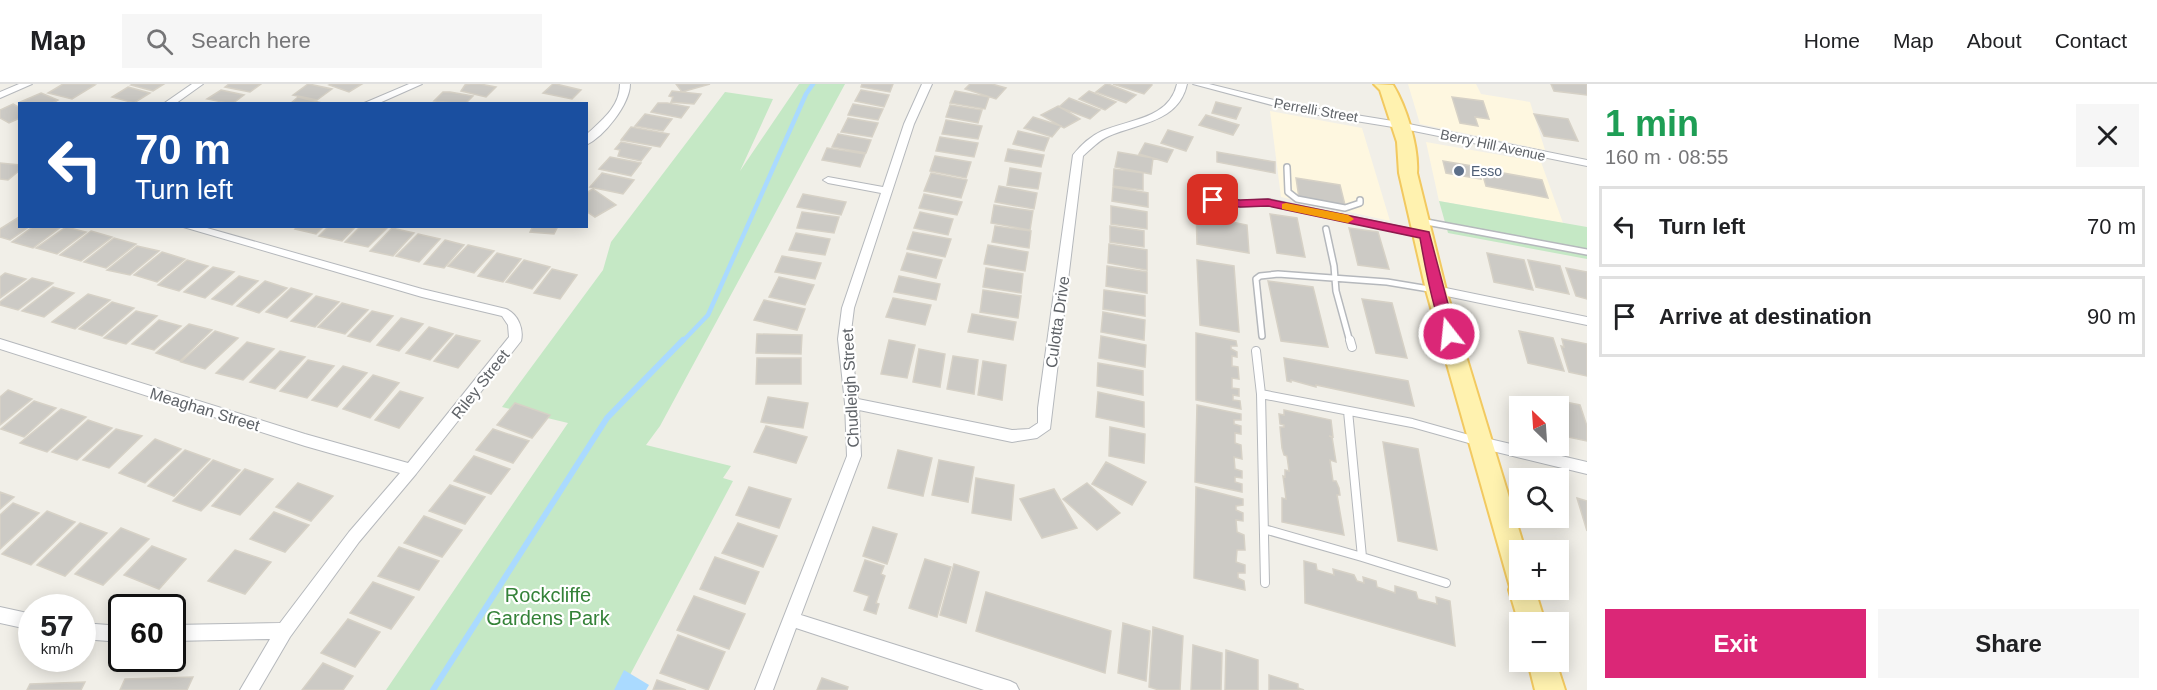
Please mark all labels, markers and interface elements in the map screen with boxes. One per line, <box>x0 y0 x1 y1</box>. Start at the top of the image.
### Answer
search box <box>122 14 542 68</box>
text: Map <box>30 25 86 56</box>
icon: search <box>143 25 176 58</box>
text: Search here <box>191 28 311 53</box>
text: Home <box>1804 29 1860 52</box>
text: Map <box>1893 29 1934 52</box>
text: About <box>1967 29 2022 52</box>
text: Contact <box>2055 29 2127 52</box>
street label: Perrelli Street <box>1273 95 1359 125</box>
text: 1 min <box>1605 103 1699 144</box>
button: close <box>2076 104 2139 167</box>
icon: left <box>36 126 114 204</box>
text: 70 m <box>135 126 231 173</box>
street label: Berry Hill Avenue <box>1439 126 1547 164</box>
text: 160 m · 08:55 <box>1605 146 1728 168</box>
place label: Esso <box>1471 163 1502 179</box>
marker: Esso <box>1452 164 1466 178</box>
pin <box>1187 174 1238 225</box>
text: Turn left <box>135 175 233 205</box>
icon: arrive <box>1196 183 1229 216</box>
icon: left <box>1608 210 1641 243</box>
text: Turn left <box>1659 214 1745 239</box>
text: 70 m <box>2087 214 2136 239</box>
street label: Culotta Drive <box>1043 275 1072 369</box>
icon: arrive <box>1608 300 1641 333</box>
position arrow <box>1417 302 1481 366</box>
text: Arrive at destination <box>1659 304 1872 329</box>
text: 90 m <box>2087 304 2136 329</box>
street label: Chudleigh Street <box>839 327 862 448</box>
street label: Riley Street <box>448 346 513 422</box>
street label: Meaghan Street <box>148 385 262 434</box>
north arrow <box>1509 396 1569 456</box>
map controls <box>1509 396 1569 672</box>
button: search <box>1509 468 1569 528</box>
button: + <box>1509 540 1569 600</box>
park label: Rockcliffe Gardens Park <box>486 584 611 629</box>
speed limit sign: 60 <box>108 594 186 672</box>
text: 57 <box>40 609 74 642</box>
button: Exit <box>1605 609 1866 678</box>
button: Share <box>1878 609 2139 678</box>
button: − <box>1509 612 1569 672</box>
text: km/h <box>41 640 73 657</box>

